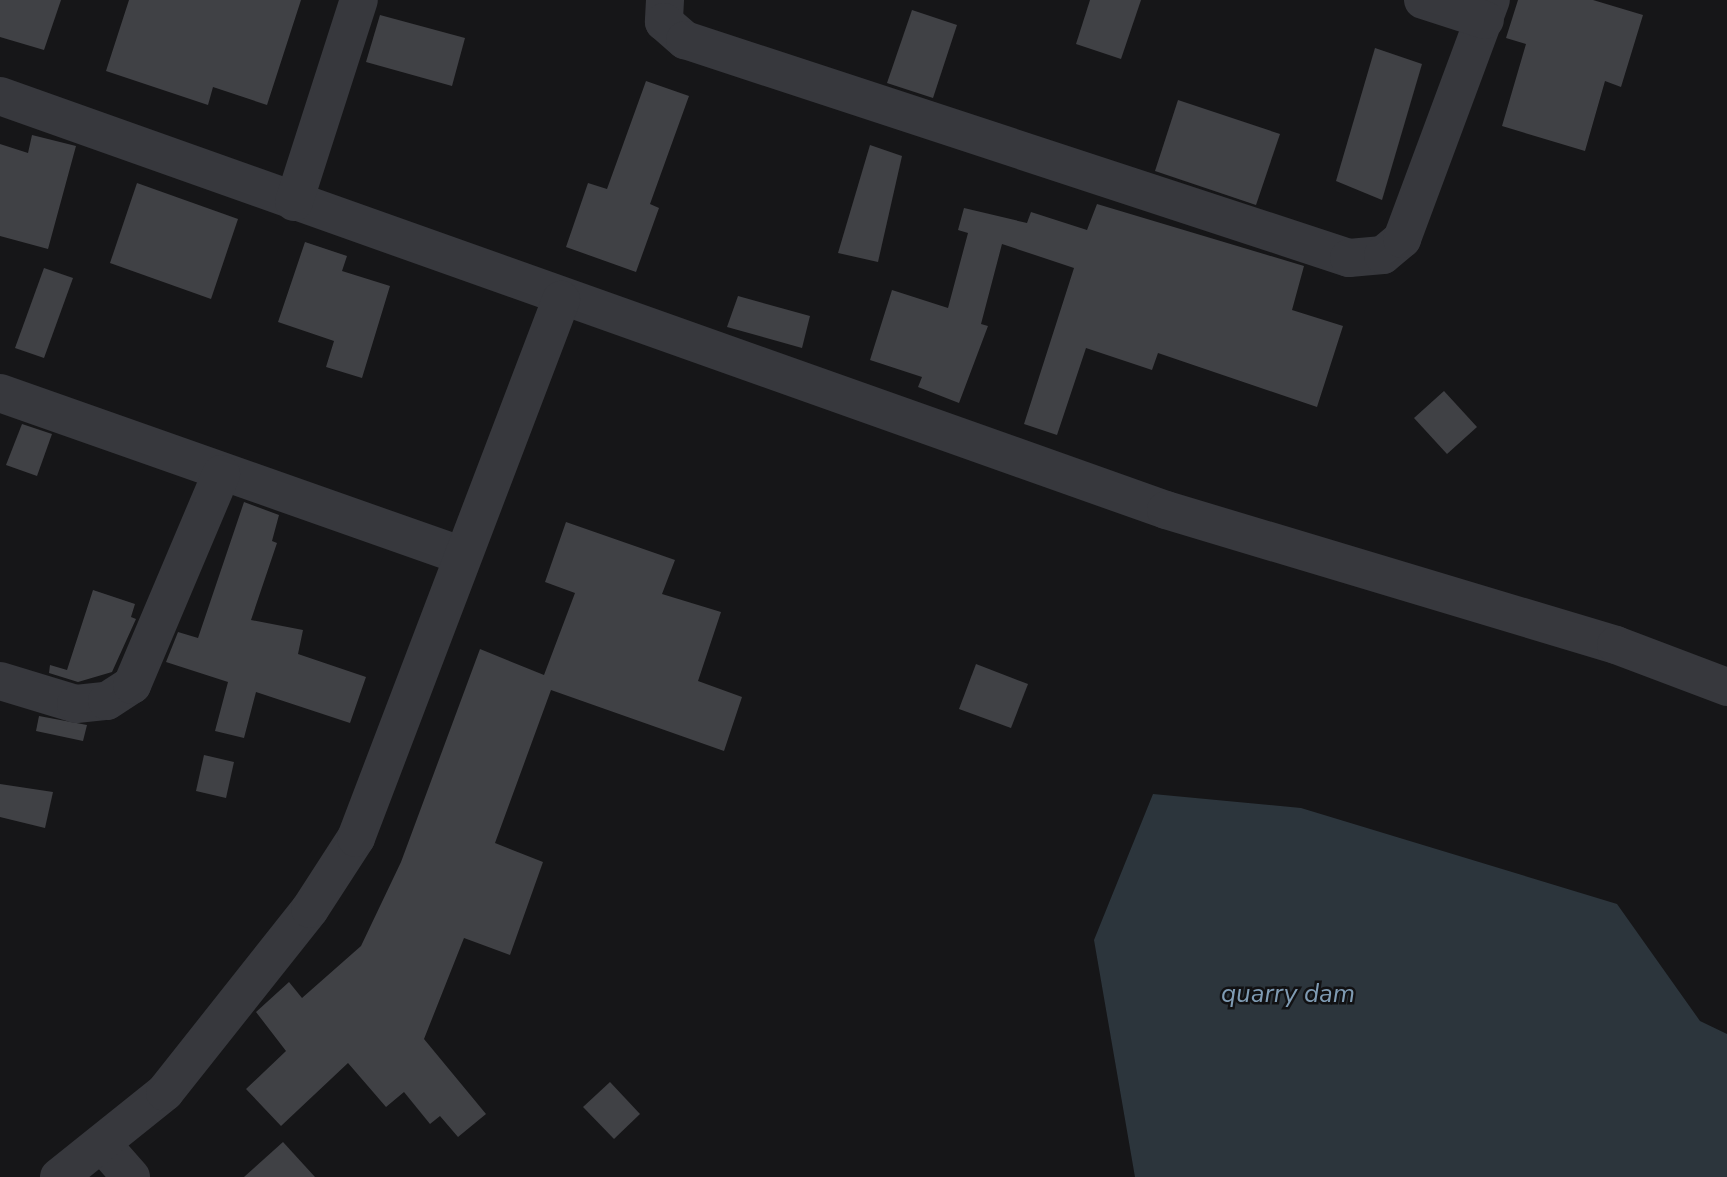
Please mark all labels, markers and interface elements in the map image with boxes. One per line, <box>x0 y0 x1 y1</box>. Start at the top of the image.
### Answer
water label: quarry dam <box>1221 978 1355 1010</box>

